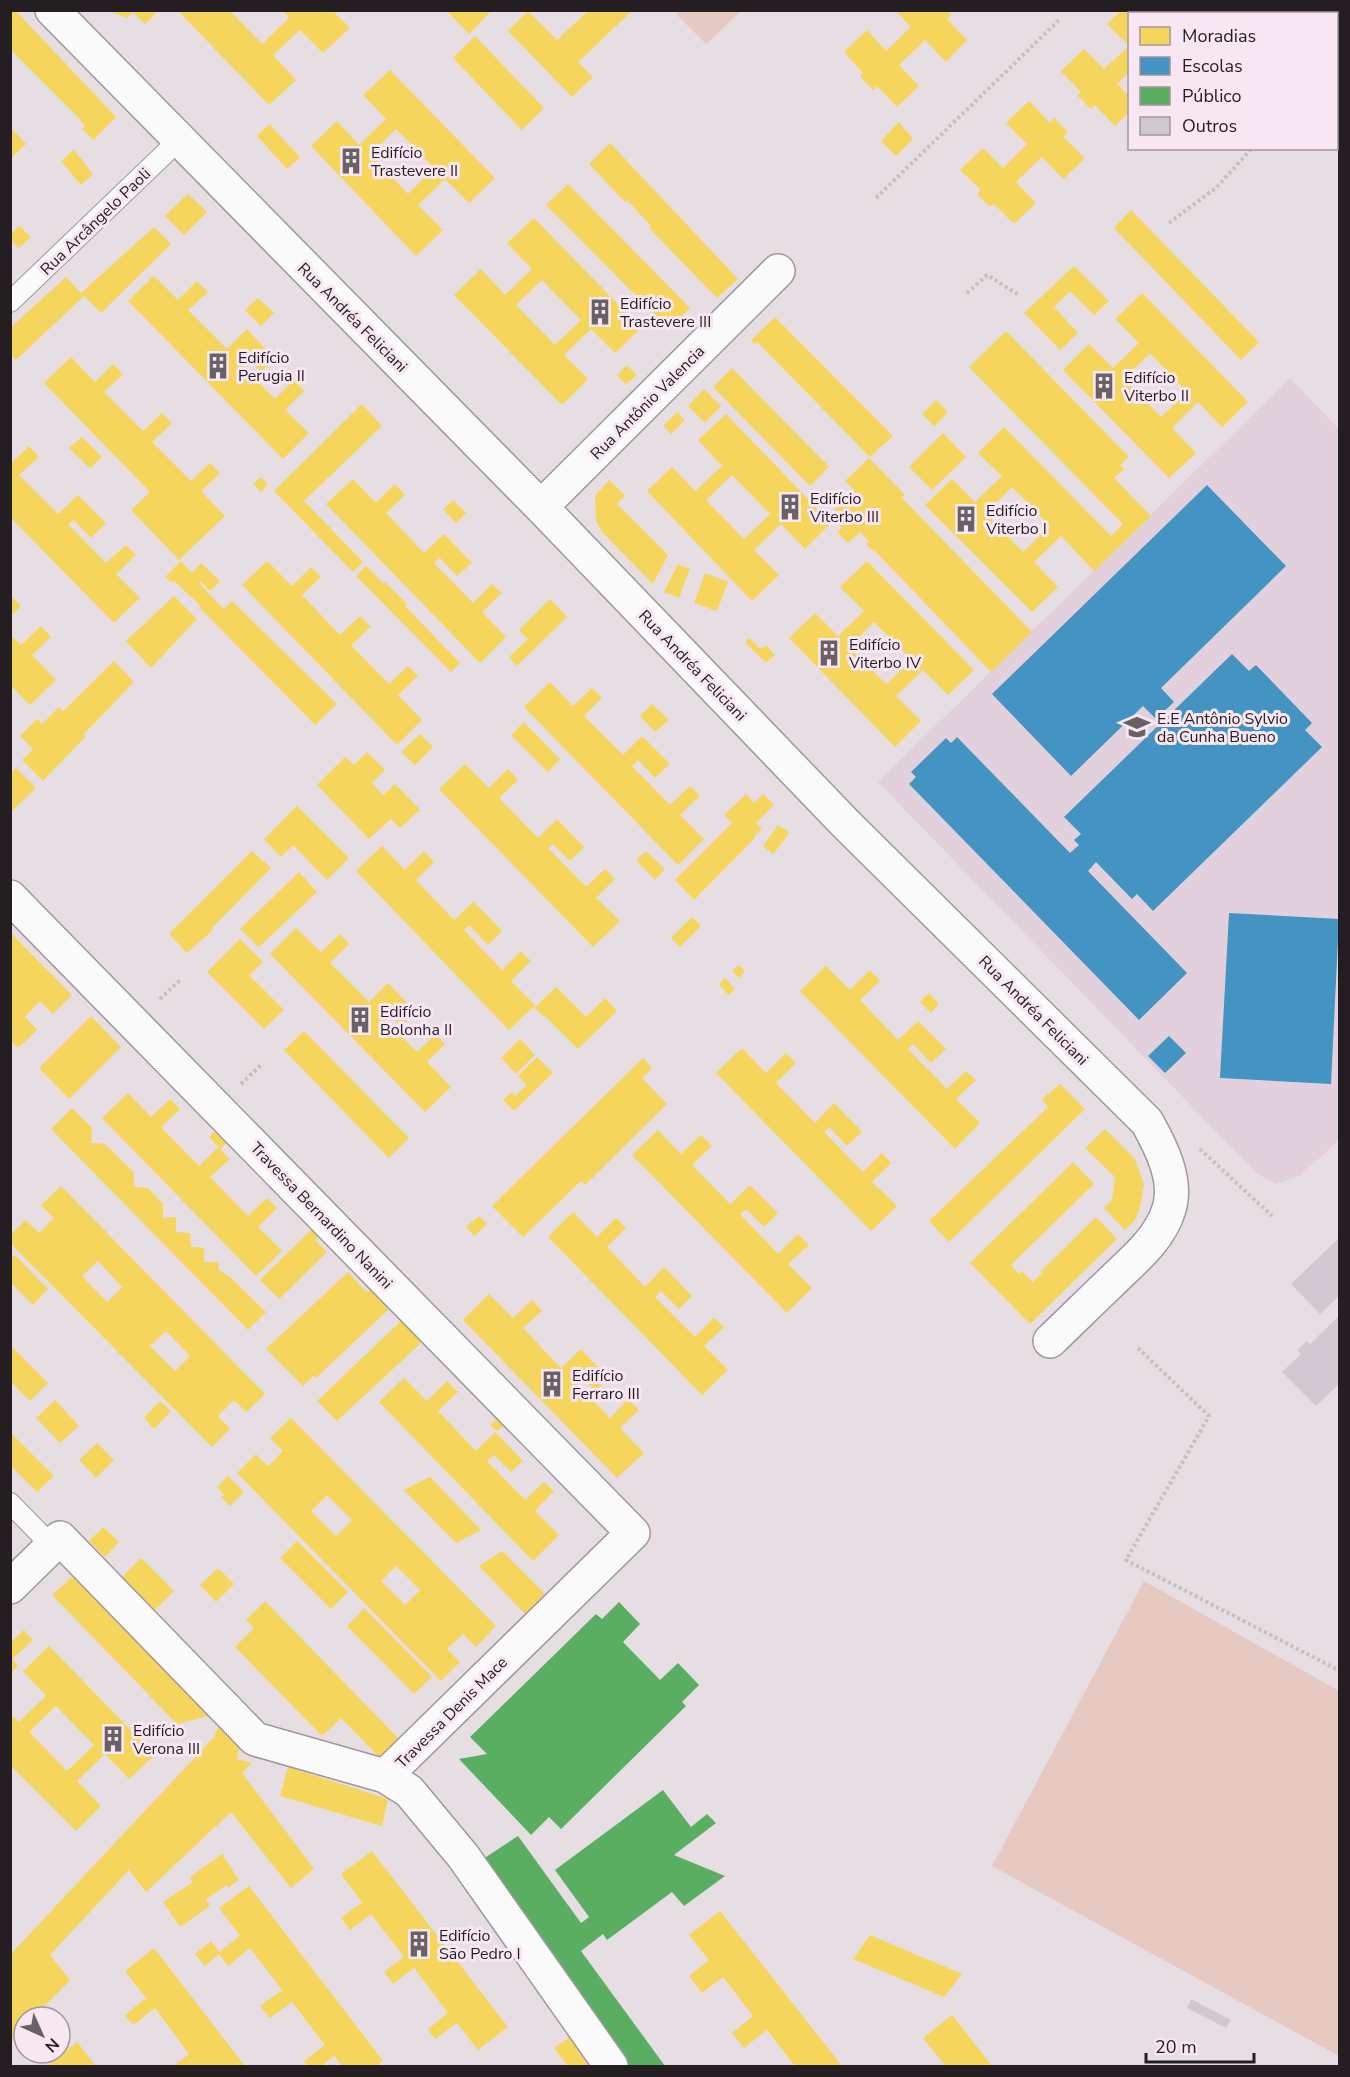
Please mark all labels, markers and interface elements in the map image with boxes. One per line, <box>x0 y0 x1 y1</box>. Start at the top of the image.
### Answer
legend <box>1128 12 1338 150</box>
text: Moradias <box>1182 24 1256 48</box>
text: Escolas <box>1182 54 1243 78</box>
text: Público <box>1182 84 1242 108</box>
text: Outros <box>1182 114 1237 138</box>
place label: Edifício Trastevere II <box>371 142 458 182</box>
building icon: Edifício Trastevere II <box>336 146 366 176</box>
street label: Rua Arcângelo Paoli <box>36 163 156 280</box>
street label: Rua Andréa Feliciani <box>293 258 412 377</box>
place label: Edifício Trastevere III <box>620 293 711 333</box>
building icon: Edifício Trastevere III <box>585 297 615 327</box>
street label: Rua Antônio Valencia <box>586 341 710 465</box>
place label: Edifício Perugia II <box>238 347 305 387</box>
building icon: Edifício Perugia II <box>203 351 233 381</box>
place label: Edifício Viterbo II <box>1123 367 1189 407</box>
building icon: Edifício Viterbo II <box>1089 371 1119 401</box>
place label: Edifício Viterbo III <box>809 488 879 528</box>
building icon: Edifício Viterbo III <box>775 492 805 522</box>
place label: Edifício Viterbo I <box>985 500 1047 540</box>
building icon: Edifício Viterbo I <box>951 504 981 534</box>
street label: Rua Andréa Feliciani <box>633 605 751 726</box>
place label: Edifício Viterbo IV <box>848 634 922 674</box>
building icon: Edifício Viterbo IV <box>814 638 844 668</box>
place label: E.E Antônio Sylvio da Cunha Bueno <box>1157 708 1288 748</box>
school or university icon: E.E Antônio Sylvio da Cunha Bueno <box>1122 712 1152 742</box>
street label: Rua Andréa Feliciani <box>974 951 1093 1070</box>
place label: Edifício Bolonha II <box>380 1001 452 1041</box>
building icon: Edifício Bolonha II <box>345 1005 375 1035</box>
street label: Travessa Bernardino Nanini <box>245 1137 397 1294</box>
place label: Edifício Ferraro III <box>572 1365 640 1405</box>
building icon: Edifício Ferraro III <box>537 1369 567 1399</box>
street label: Travessa Denis Mace <box>391 1652 513 1774</box>
place label: Edifício Verona III <box>132 1720 200 1760</box>
building icon: Edifício Verona III <box>98 1724 128 1754</box>
place label: Edifício São Pedro I <box>439 1925 521 1965</box>
building icon: Edifício São Pedro I <box>404 1929 434 1959</box>
north arrow <box>12 2005 72 2065</box>
scale bar <box>1146 2026 1254 2064</box>
text: N <box>40 2033 64 2057</box>
text: 20 m <box>1155 2035 1197 2059</box>

